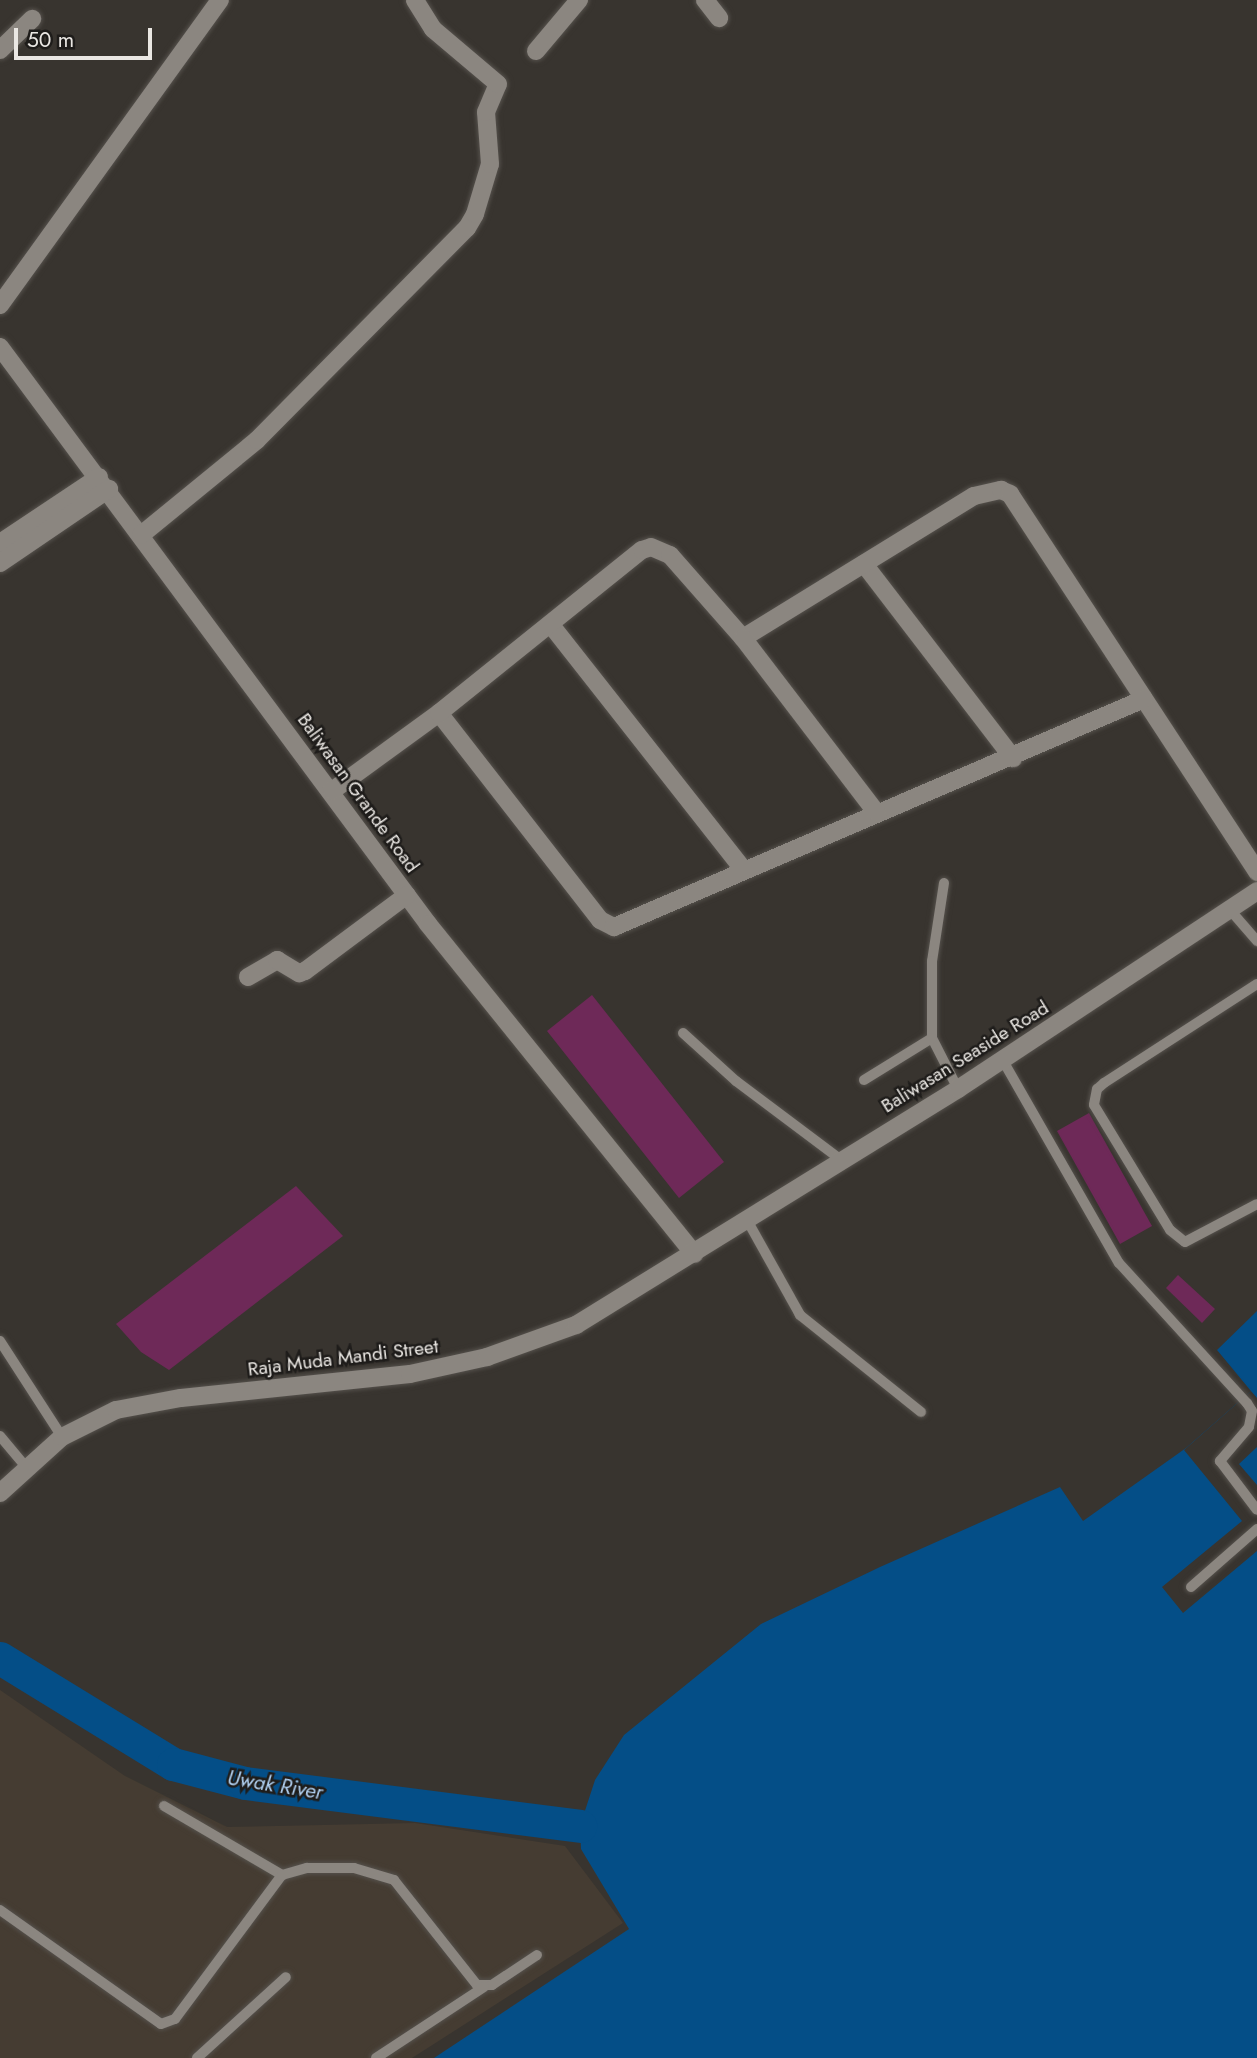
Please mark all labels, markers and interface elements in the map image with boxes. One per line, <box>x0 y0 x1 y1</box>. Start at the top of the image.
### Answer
scale bar <box>18 14 156 58</box>
text: 50 m <box>27 25 74 55</box>
street label: Baliwasan Grande Road <box>293 709 423 877</box>
street label: Baliwasan Seaside Road <box>877 996 1053 1118</box>
street label: Raja Muda Mandi Street <box>246 1335 440 1381</box>
water label: Uwak River <box>225 1765 325 1805</box>

